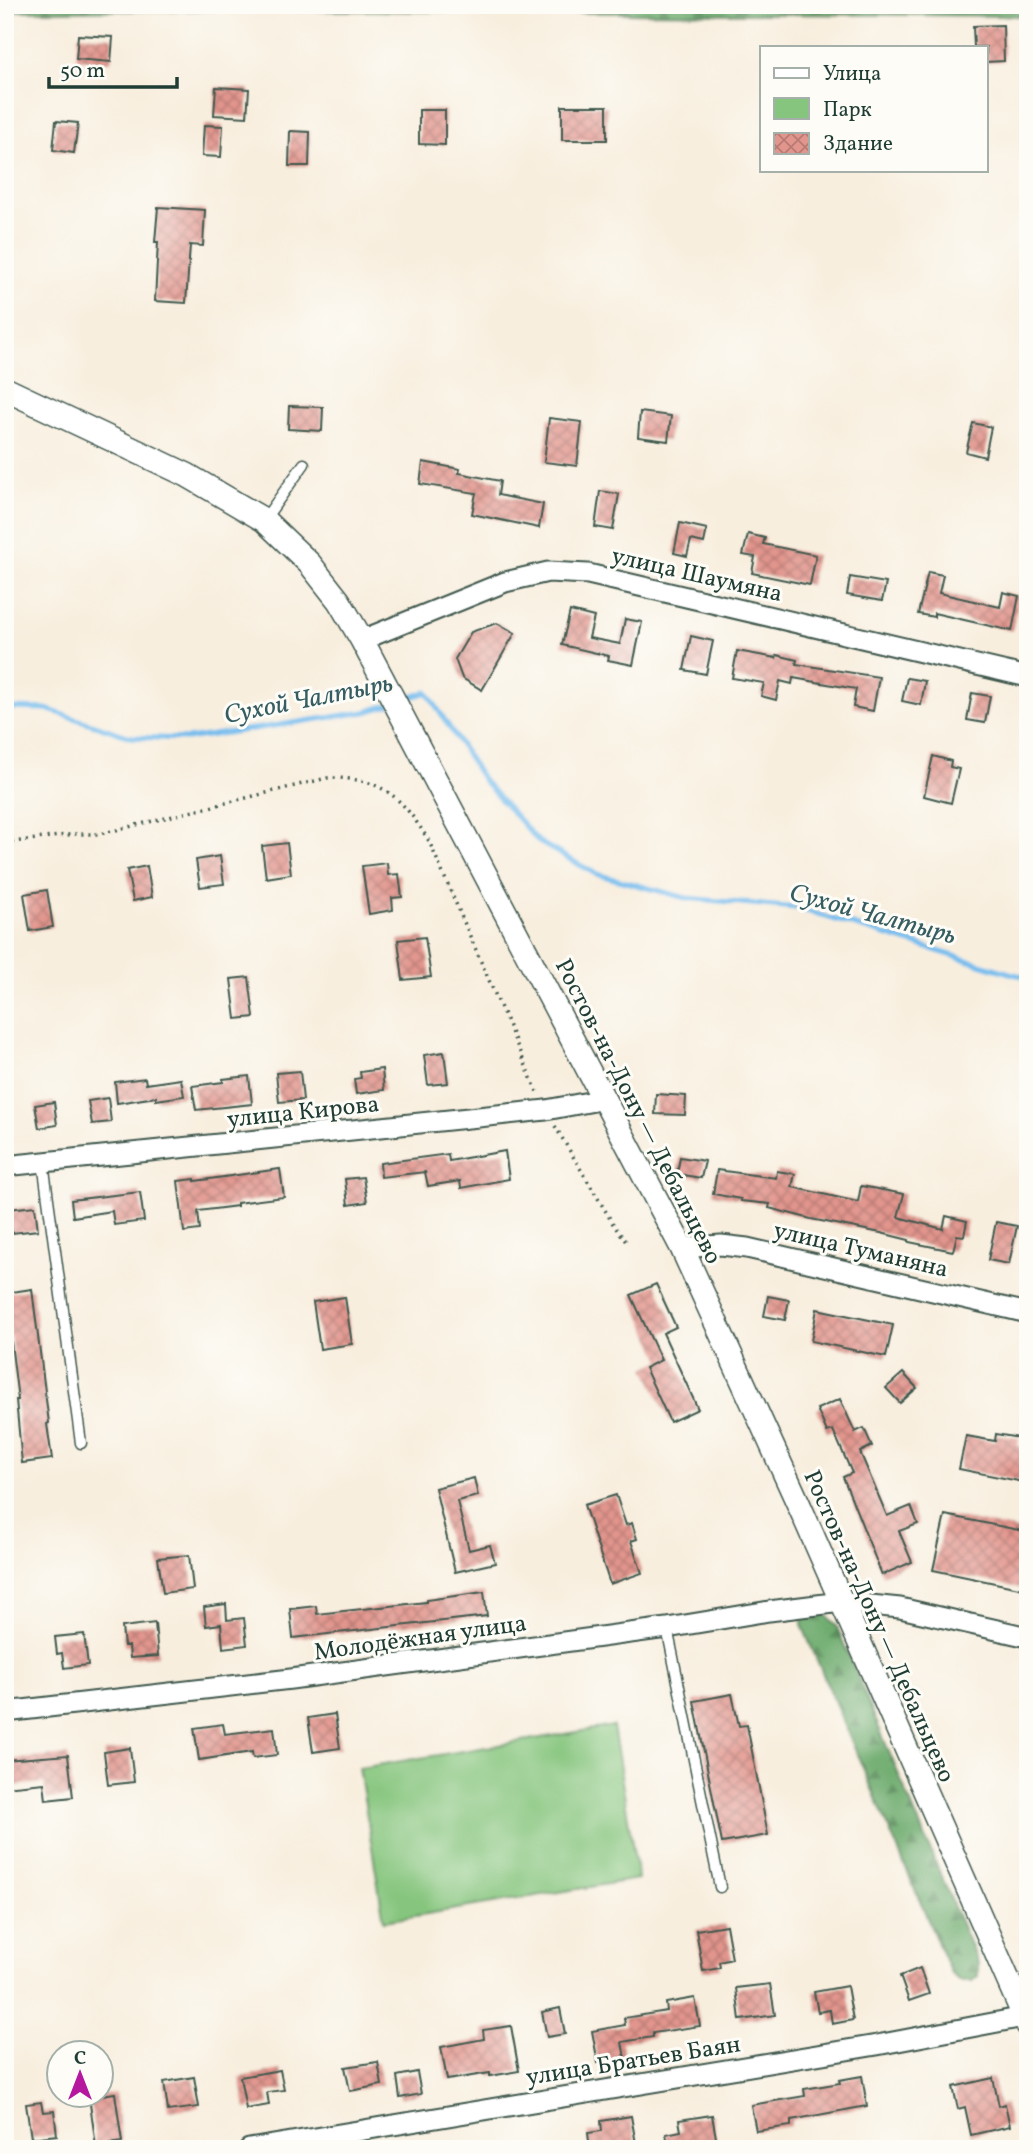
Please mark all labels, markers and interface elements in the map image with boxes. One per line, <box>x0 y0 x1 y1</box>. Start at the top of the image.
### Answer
scale bar <box>49 46 177 90</box>
legend <box>760 46 988 172</box>
text: 50 m <box>60 57 105 86</box>
text: Улица <box>823 60 881 89</box>
text: Парк <box>823 96 872 125</box>
text: Здание <box>823 130 893 159</box>
street label: улица Шаумяна <box>608 540 785 612</box>
water label: Сухой Чалтырь <box>221 666 396 734</box>
water label: Сухой Чалтырь <box>785 875 960 955</box>
street label: Ростов-на-Дону — Дебальцево <box>545 953 729 1271</box>
street label: улица Кирова <box>225 1088 381 1138</box>
street label: улица Туманяна <box>770 1214 951 1288</box>
street label: Ростов-на-Дону — Дебальцево <box>794 1465 963 1788</box>
street label: Молодёжная улица <box>312 1607 529 1671</box>
street label: улица Братьев Баян <box>524 2028 743 2096</box>
north arrow <box>46 2038 116 2108</box>
text: С <box>74 2046 86 2072</box>

